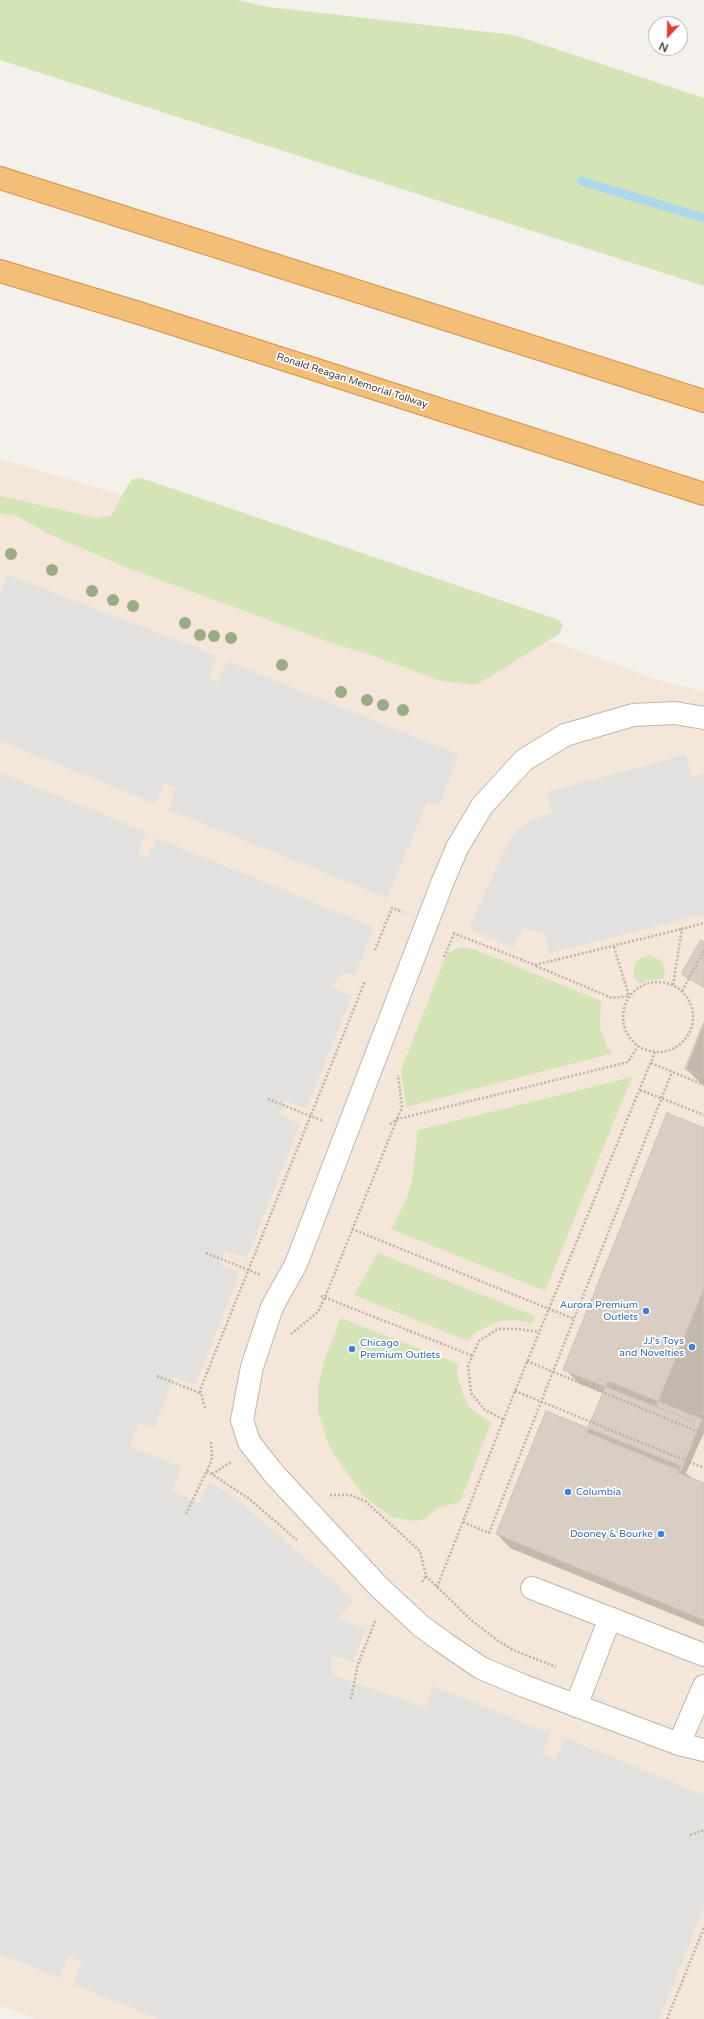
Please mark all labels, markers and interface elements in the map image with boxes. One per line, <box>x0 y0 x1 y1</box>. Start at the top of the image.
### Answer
north arrow <box>648 16 688 56</box>
text: N <box>657 39 670 54</box>
street label: Ronald Reagan Memorial Tollway <box>275 351 429 411</box>
place label: Aurora Premium Outlets <box>560 1299 638 1322</box>
marker: Aurora Premium Outlets <box>641 1306 651 1316</box>
place label: JJ's Toys and Novelties <box>619 1335 684 1358</box>
place label: Chicago Premium Outlets <box>360 1337 440 1360</box>
marker: JJ's Toys and Novelties <box>687 1342 697 1352</box>
marker: Chicago Premium Outlets <box>347 1344 357 1354</box>
place label: Columbia <box>576 1486 621 1498</box>
marker: Columbia <box>563 1487 573 1497</box>
place label: Dooney & Bourke <box>570 1528 653 1540</box>
marker: Dooney & Bourke <box>656 1529 666 1539</box>

